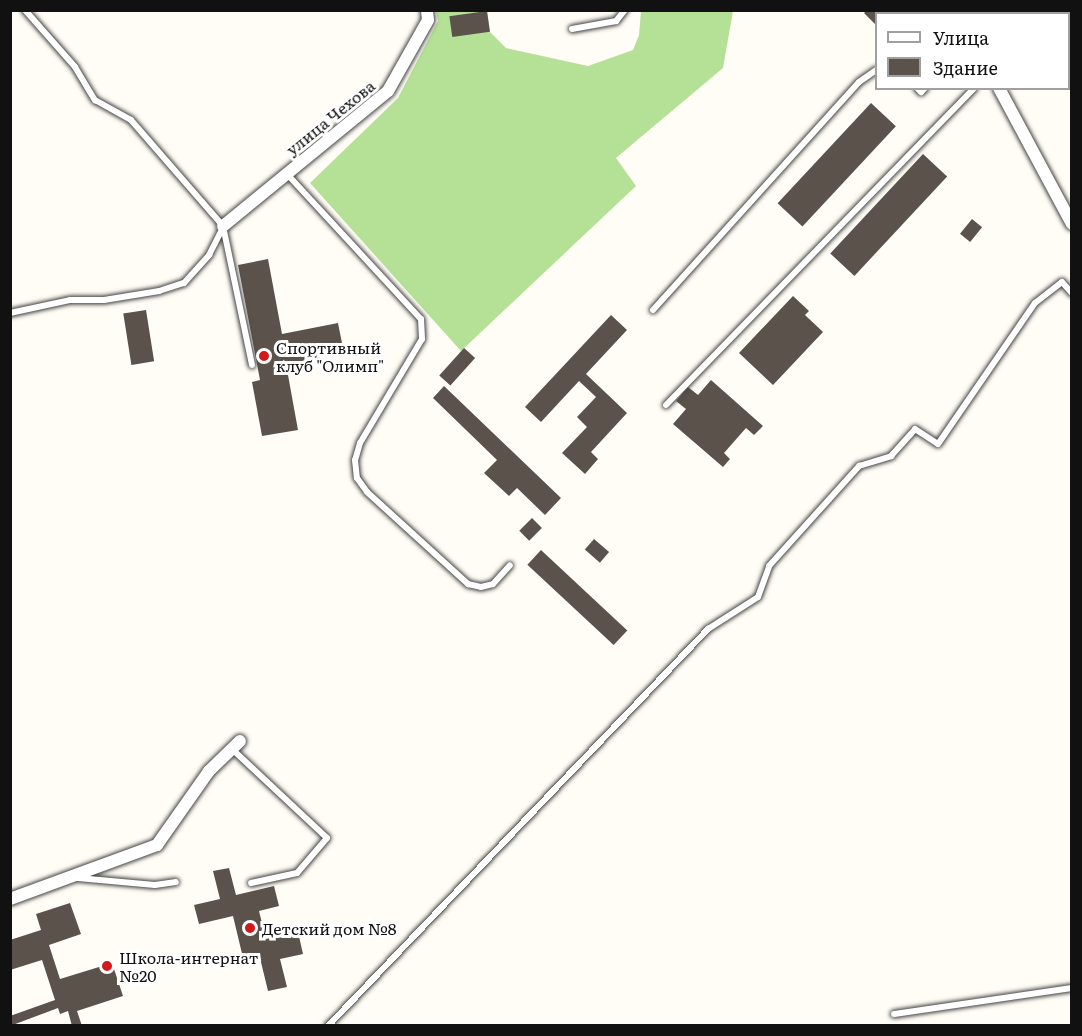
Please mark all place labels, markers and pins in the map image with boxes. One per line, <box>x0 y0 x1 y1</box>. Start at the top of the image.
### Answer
place label: Спортивный клуб "Олимп" <box>276 337 384 375</box>
marker: Спортивный клуб "Олимп" <box>257 349 271 363</box>
place label: Детский дом №8 <box>262 918 397 938</box>
marker: Детский дом №8 <box>243 921 257 935</box>
place label: Школа-интернат №20 <box>119 947 258 985</box>
marker: Школа-интернат №20 <box>100 959 114 973</box>

